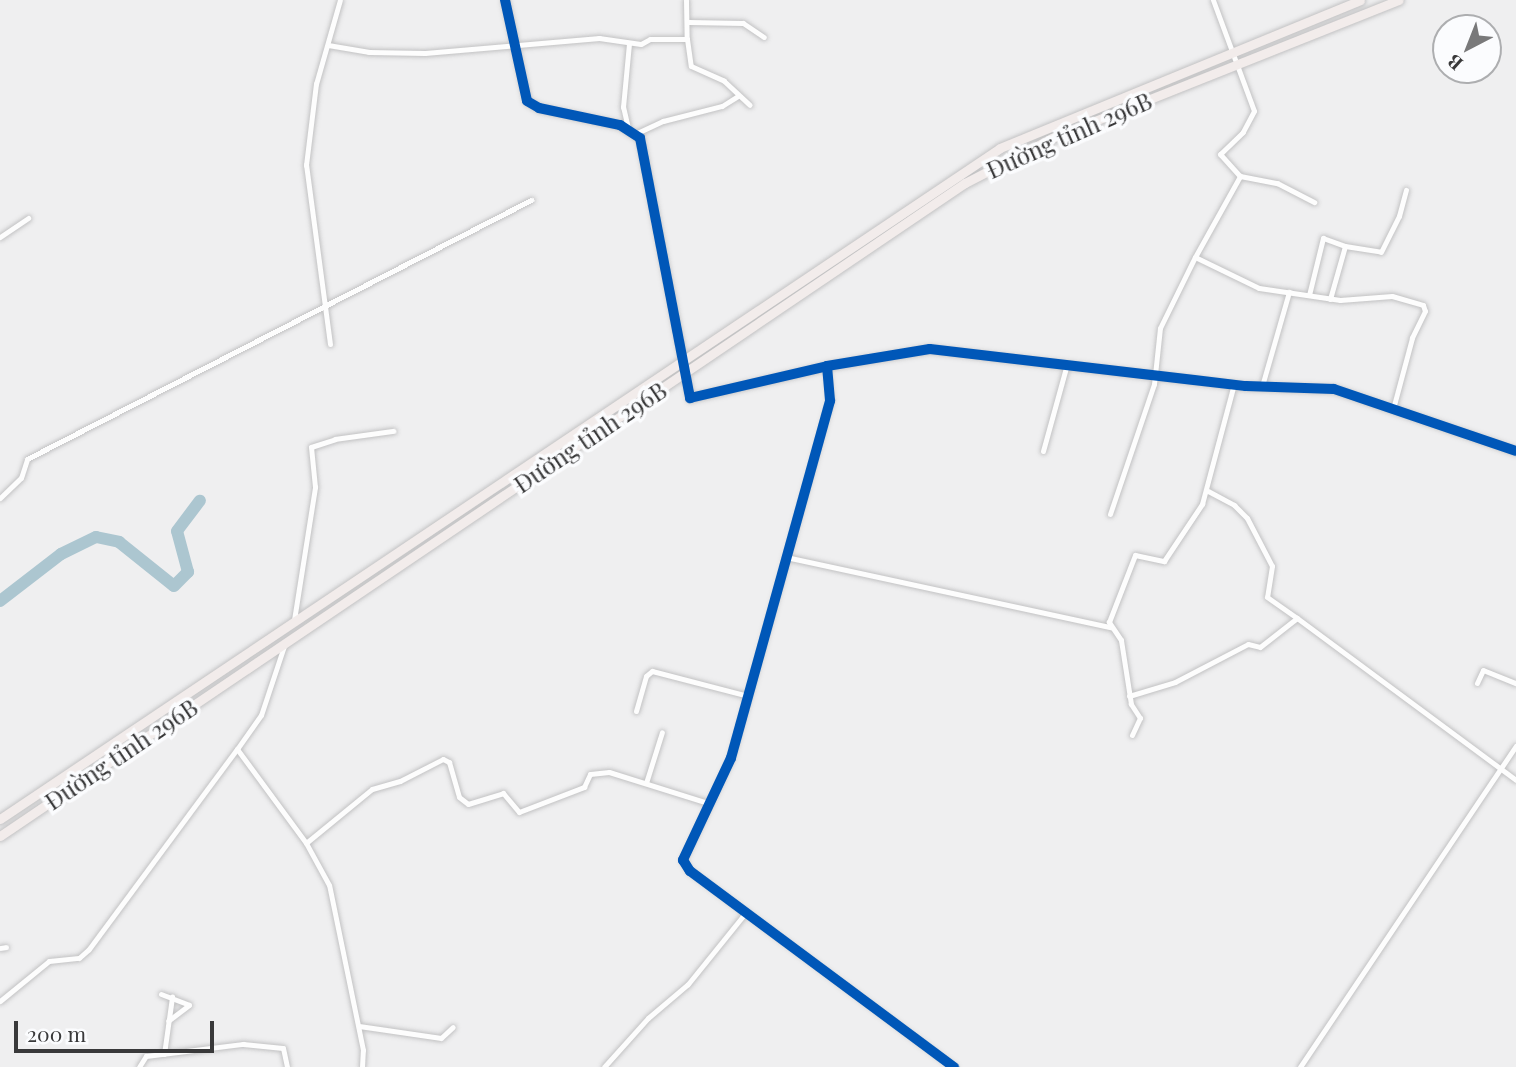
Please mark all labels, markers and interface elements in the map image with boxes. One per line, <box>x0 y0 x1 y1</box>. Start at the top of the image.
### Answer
north arrow <box>1432 14 1502 84</box>
text: B <box>1441 49 1468 77</box>
street label: Đường tỉnh 296B <box>982 86 1156 184</box>
street label: Đường tỉnh 296B <box>508 375 672 499</box>
street label: Đường tỉnh 296B <box>39 692 203 816</box>
scale bar <box>18 1007 217 1052</box>
text: 200 m <box>27 1019 86 1047</box>

